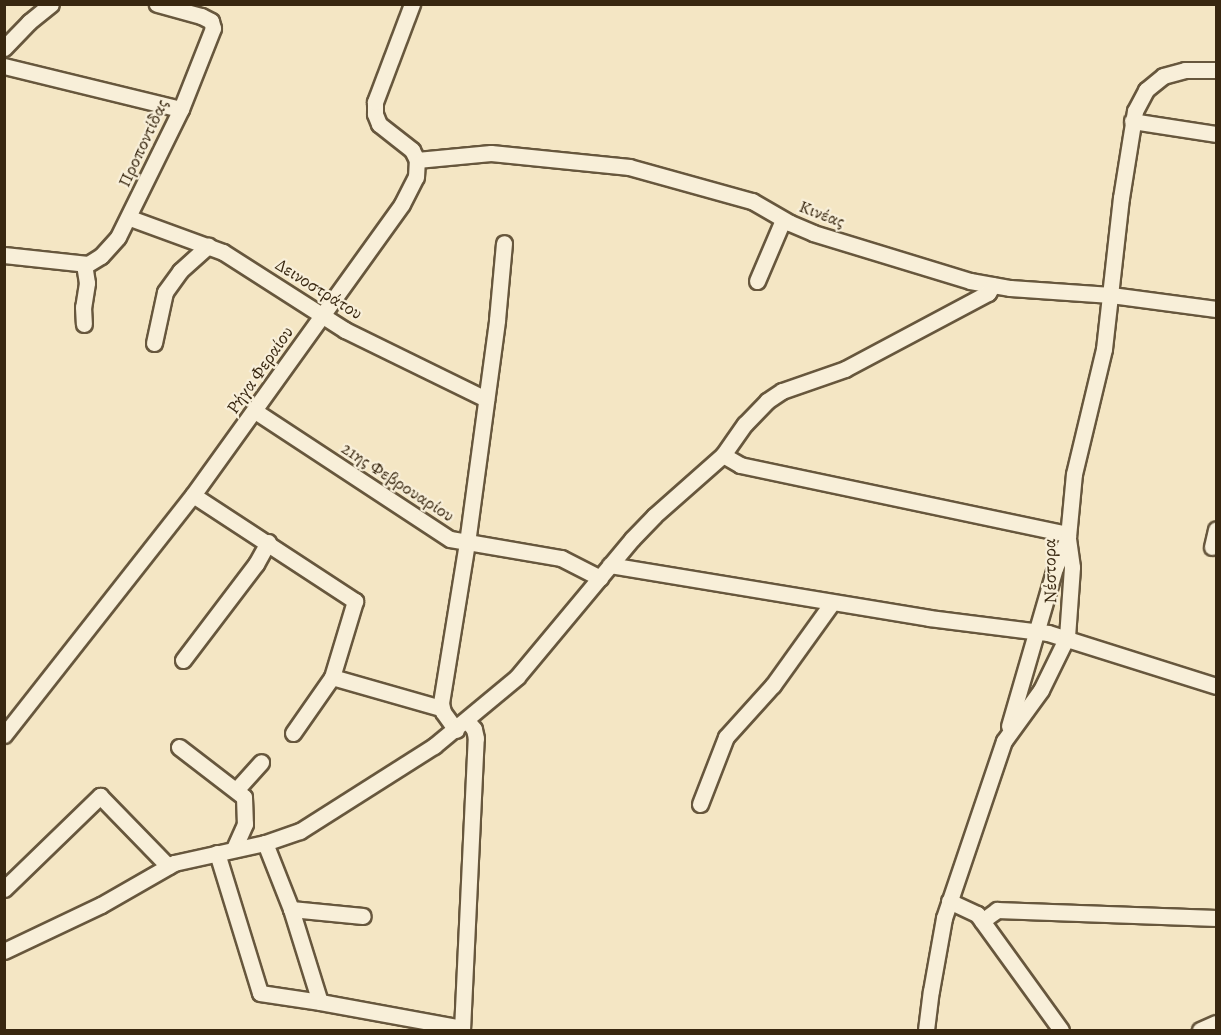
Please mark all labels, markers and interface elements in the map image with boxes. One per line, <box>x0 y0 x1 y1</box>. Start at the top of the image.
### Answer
street label: Προποντίδας <box>113 96 173 190</box>
street label: Κινέας <box>796 195 848 233</box>
street label: Δεινοστράτου <box>271 254 367 324</box>
street label: Ρήγα Φεραίου <box>222 322 298 418</box>
street label: 21ης Φεβρουαρίου <box>337 437 459 527</box>
street label: Νέστορα <box>1039 538 1061 604</box>

